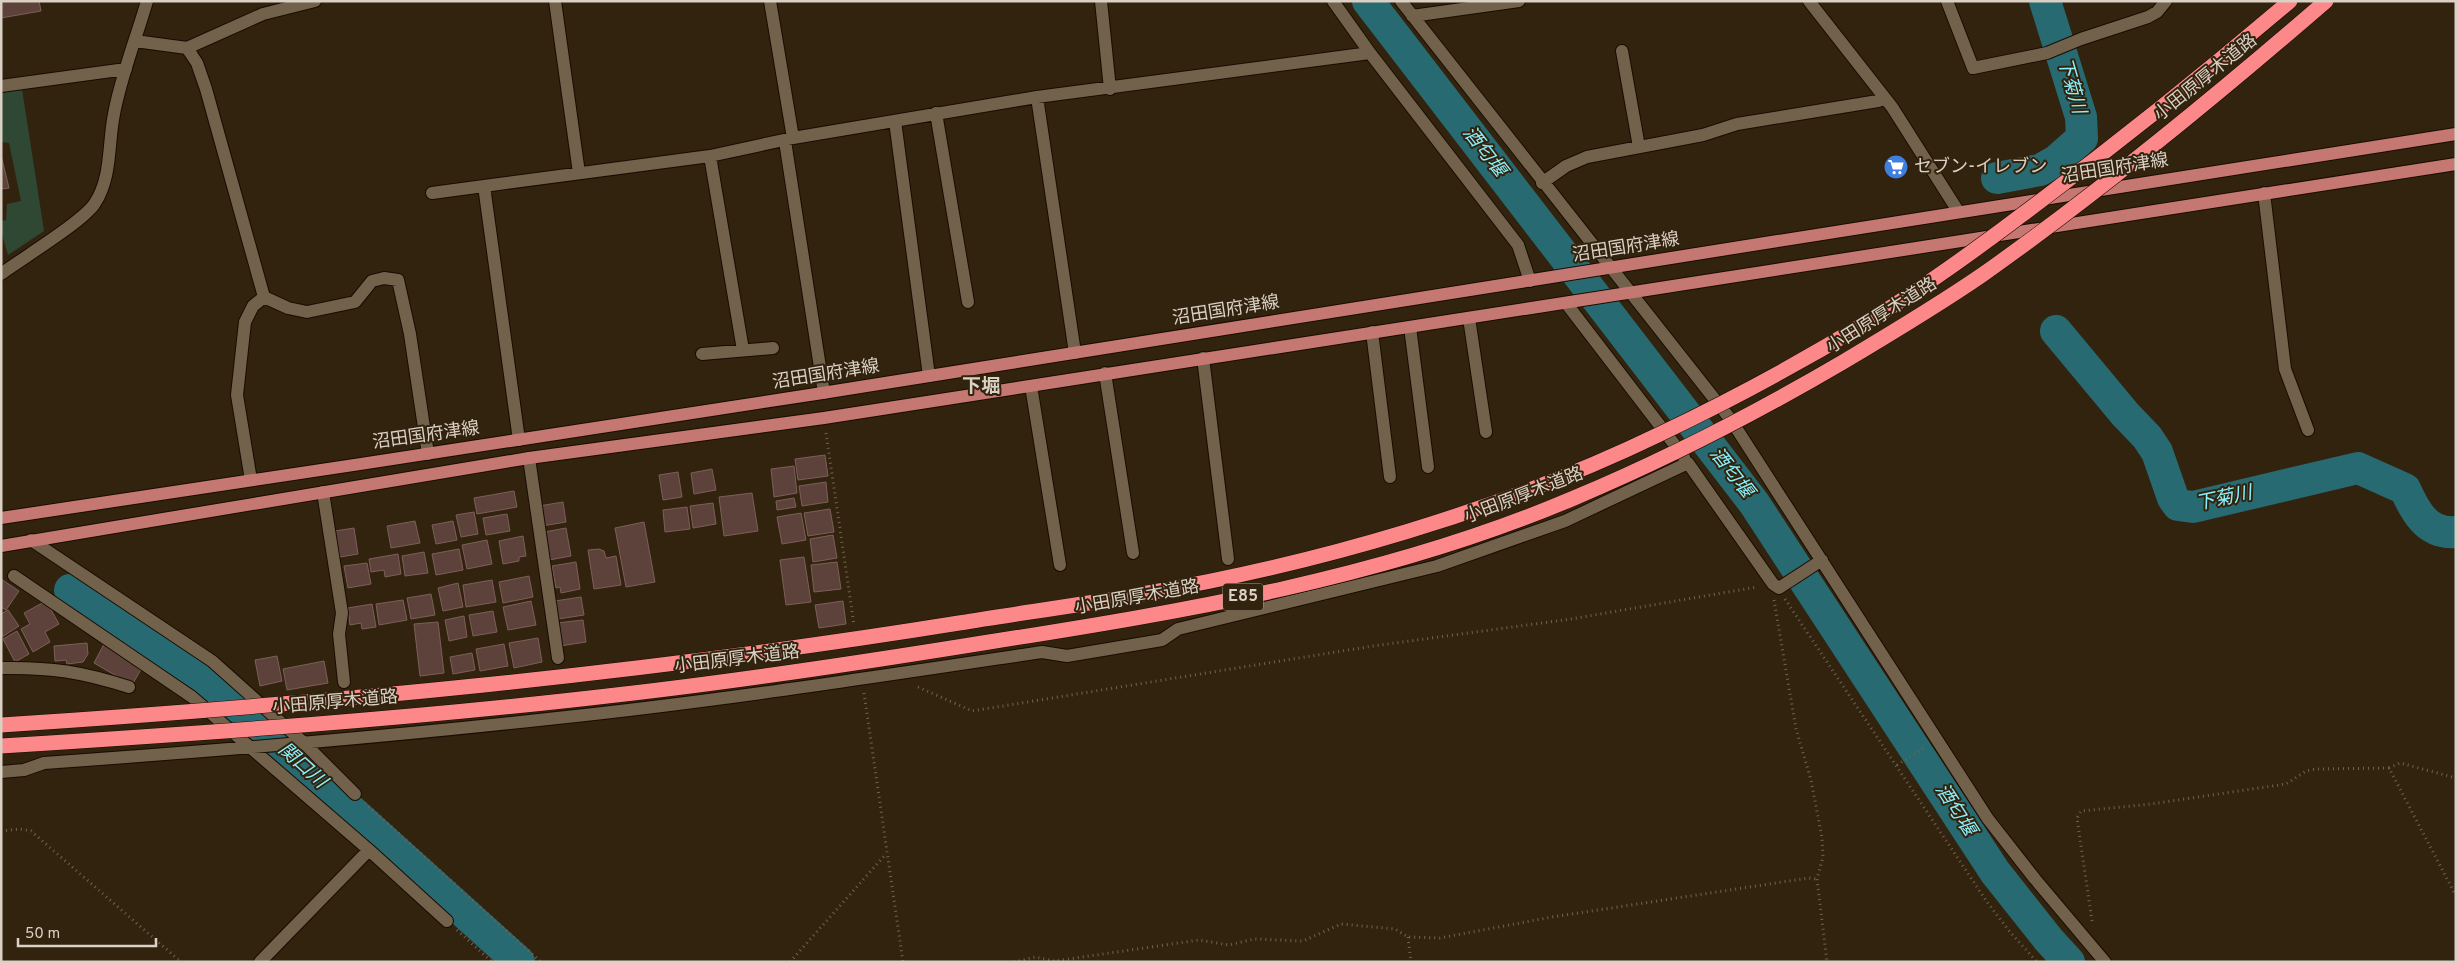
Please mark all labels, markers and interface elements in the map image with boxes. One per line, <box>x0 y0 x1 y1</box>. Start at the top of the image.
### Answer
street label: 小田原厚木道路 <box>2150 29 2262 127</box>
water label: 下菊川 <box>2052 55 2091 119</box>
water label: 酒匂堰 <box>1457 122 1513 184</box>
street label: 沼田国府津線 <box>2060 149 2170 189</box>
supermarket icon: セブン-イレブン <box>1883 154 1909 180</box>
place label: セブン-イレブン <box>1914 156 2047 179</box>
street label: 沼田国府津線 <box>1571 228 1681 268</box>
street label: 小田原厚木道路 <box>1822 273 1942 359</box>
street label: 沼田国府津線 <box>1171 291 1281 331</box>
street label: 沼田国府津線 <box>771 355 881 395</box>
district label: 下堀 <box>962 375 1000 399</box>
street label: 沼田国府津線 <box>371 417 481 455</box>
water label: 酒匂堰 <box>1704 443 1760 505</box>
street label: 小田原厚木道路 <box>1461 463 1587 529</box>
water label: 下菊川 <box>2194 481 2256 517</box>
street label: 小田原厚木道路 <box>1073 576 1201 620</box>
road number: E85 <box>1223 584 1263 610</box>
street label: 小田原厚木道路 <box>673 641 801 679</box>
street label: 小田原厚木道路 <box>271 686 399 720</box>
water label: 関口川 <box>273 738 333 795</box>
water label: 酒匂堰 <box>1929 780 1982 843</box>
scale bar <box>18 916 155 948</box>
text: 50 m <box>25 925 60 944</box>

